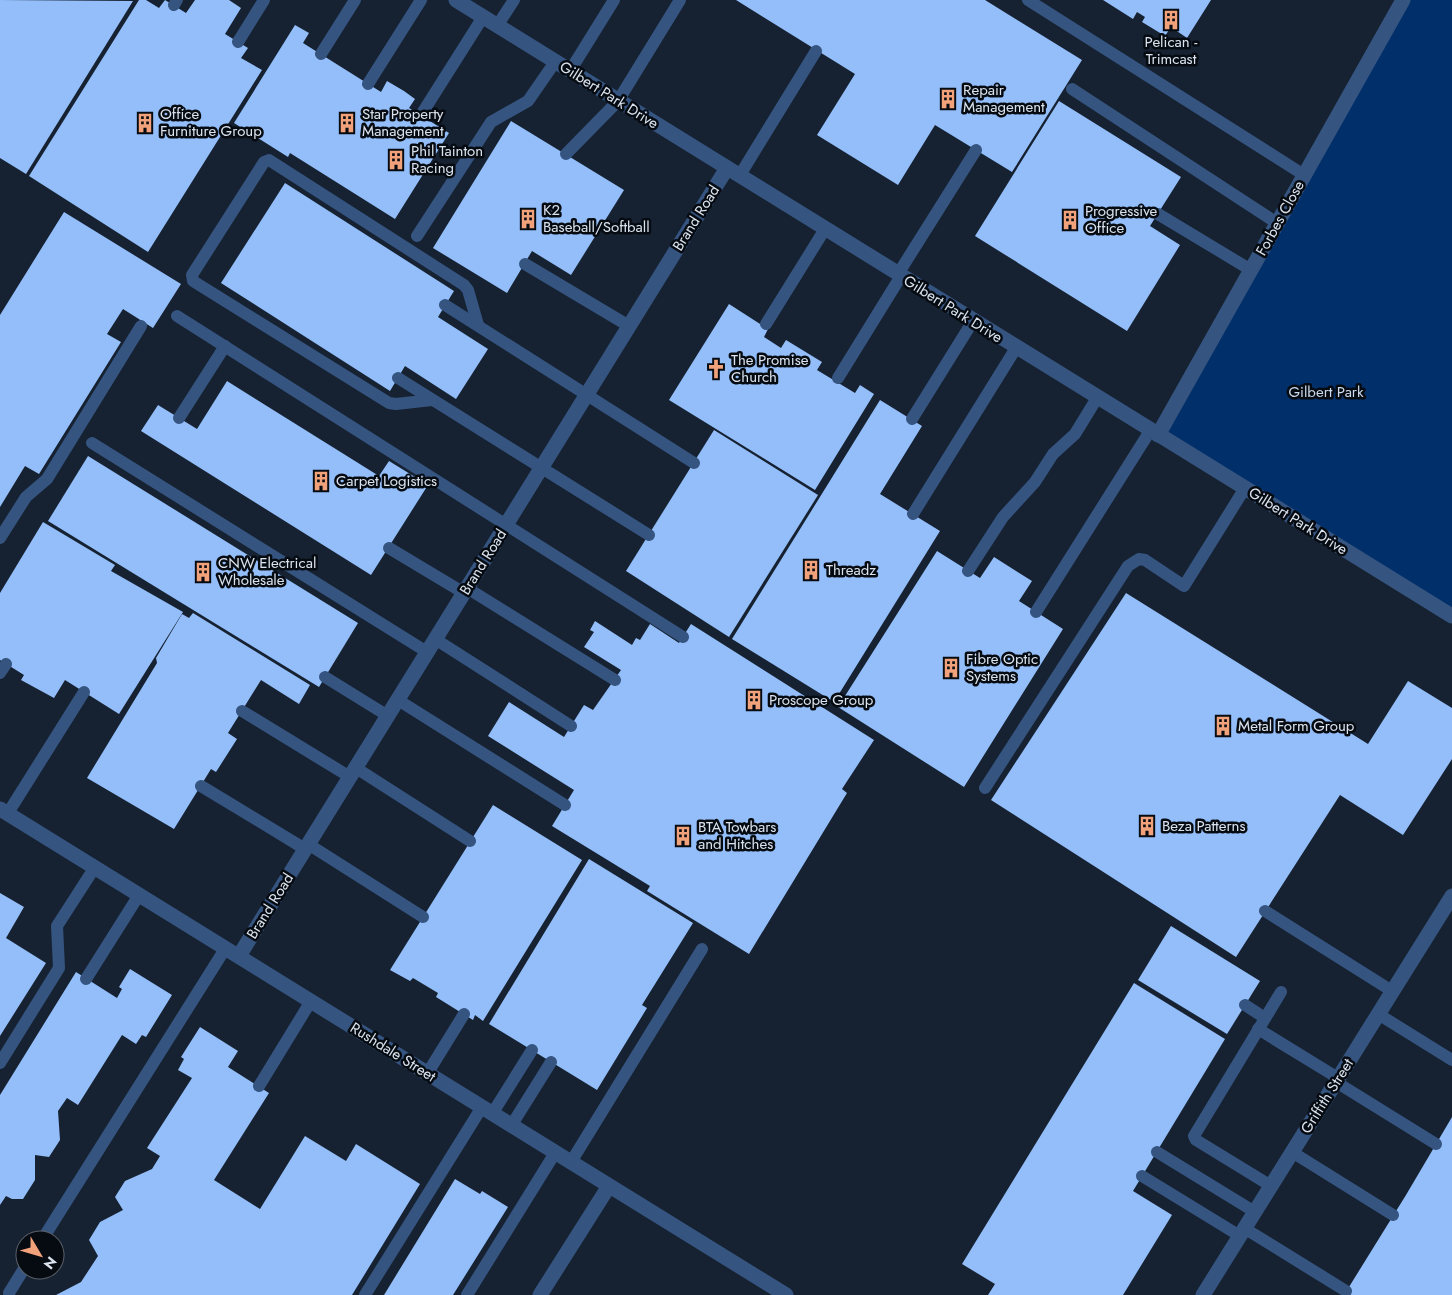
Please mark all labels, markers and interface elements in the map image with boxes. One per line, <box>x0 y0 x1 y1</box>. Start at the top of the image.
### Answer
building icon: Pelican - Trimcast <box>1160 9 1182 31</box>
place label: Pelican - Trimcast <box>1145 31 1198 70</box>
street label: Gilbert Park Drive <box>555 56 663 134</box>
place label: Repair Management <box>963 79 1045 118</box>
building icon: Repair Management <box>937 88 959 110</box>
place label: Office Furniture Group <box>160 103 262 142</box>
place label: Star Property Management <box>362 103 444 142</box>
building icon: Office Furniture Group <box>134 112 156 134</box>
building icon: Star Property Management <box>336 112 358 134</box>
place label: Phil Tainton Racing <box>411 140 483 179</box>
building icon: Phil Tainton Racing <box>385 149 407 171</box>
street label: Forbes Close <box>1250 176 1310 260</box>
street label: Brand Road <box>667 181 725 255</box>
place label: K2 Baseball/Softball <box>543 199 650 238</box>
place label: Progressive Office <box>1085 200 1158 239</box>
building icon: K2 Baseball/Softball <box>517 208 539 230</box>
building icon: Progressive Office <box>1059 209 1081 231</box>
street label: Gilbert Park Drive <box>899 270 1007 348</box>
place label: The Promise Church <box>731 349 809 388</box>
church icon: The Promise Church <box>705 358 727 380</box>
park label: Gilbert Park <box>1288 381 1364 403</box>
building icon: Carpet Logistics <box>310 470 332 492</box>
place label: Carpet Logistics <box>336 470 437 492</box>
street label: Gilbert Park Drive <box>1244 482 1352 560</box>
street label: Brand Road <box>454 525 512 599</box>
place label: CNW Electrical Wholesale <box>218 552 316 591</box>
building icon: Threadz <box>800 559 822 581</box>
place label: Threadz <box>826 559 876 581</box>
building icon: CNW Electrical Wholesale <box>192 561 214 583</box>
place label: Fibre Optic Systems <box>966 648 1038 687</box>
building icon: Fibre Optic Systems <box>940 657 962 679</box>
building icon: Proscope Group <box>743 689 765 711</box>
place label: Proscope Group <box>769 689 874 711</box>
building icon: Metal Form Group <box>1212 715 1234 737</box>
place label: Metal Form Group <box>1238 715 1355 737</box>
building icon: Beza Patterns <box>1136 815 1158 837</box>
place label: Beza Patterns <box>1162 815 1245 837</box>
place label: BTA Towbars and Hitches <box>698 816 776 855</box>
building icon: BTA Towbars and Hitches <box>672 825 694 847</box>
street label: Brand Road <box>241 869 299 943</box>
street label: Rushdale Street <box>346 1017 440 1087</box>
street label: Griffith Street <box>1295 1054 1359 1138</box>
north arrow <box>15 1230 65 1280</box>
text: N <box>39 1252 62 1274</box>

